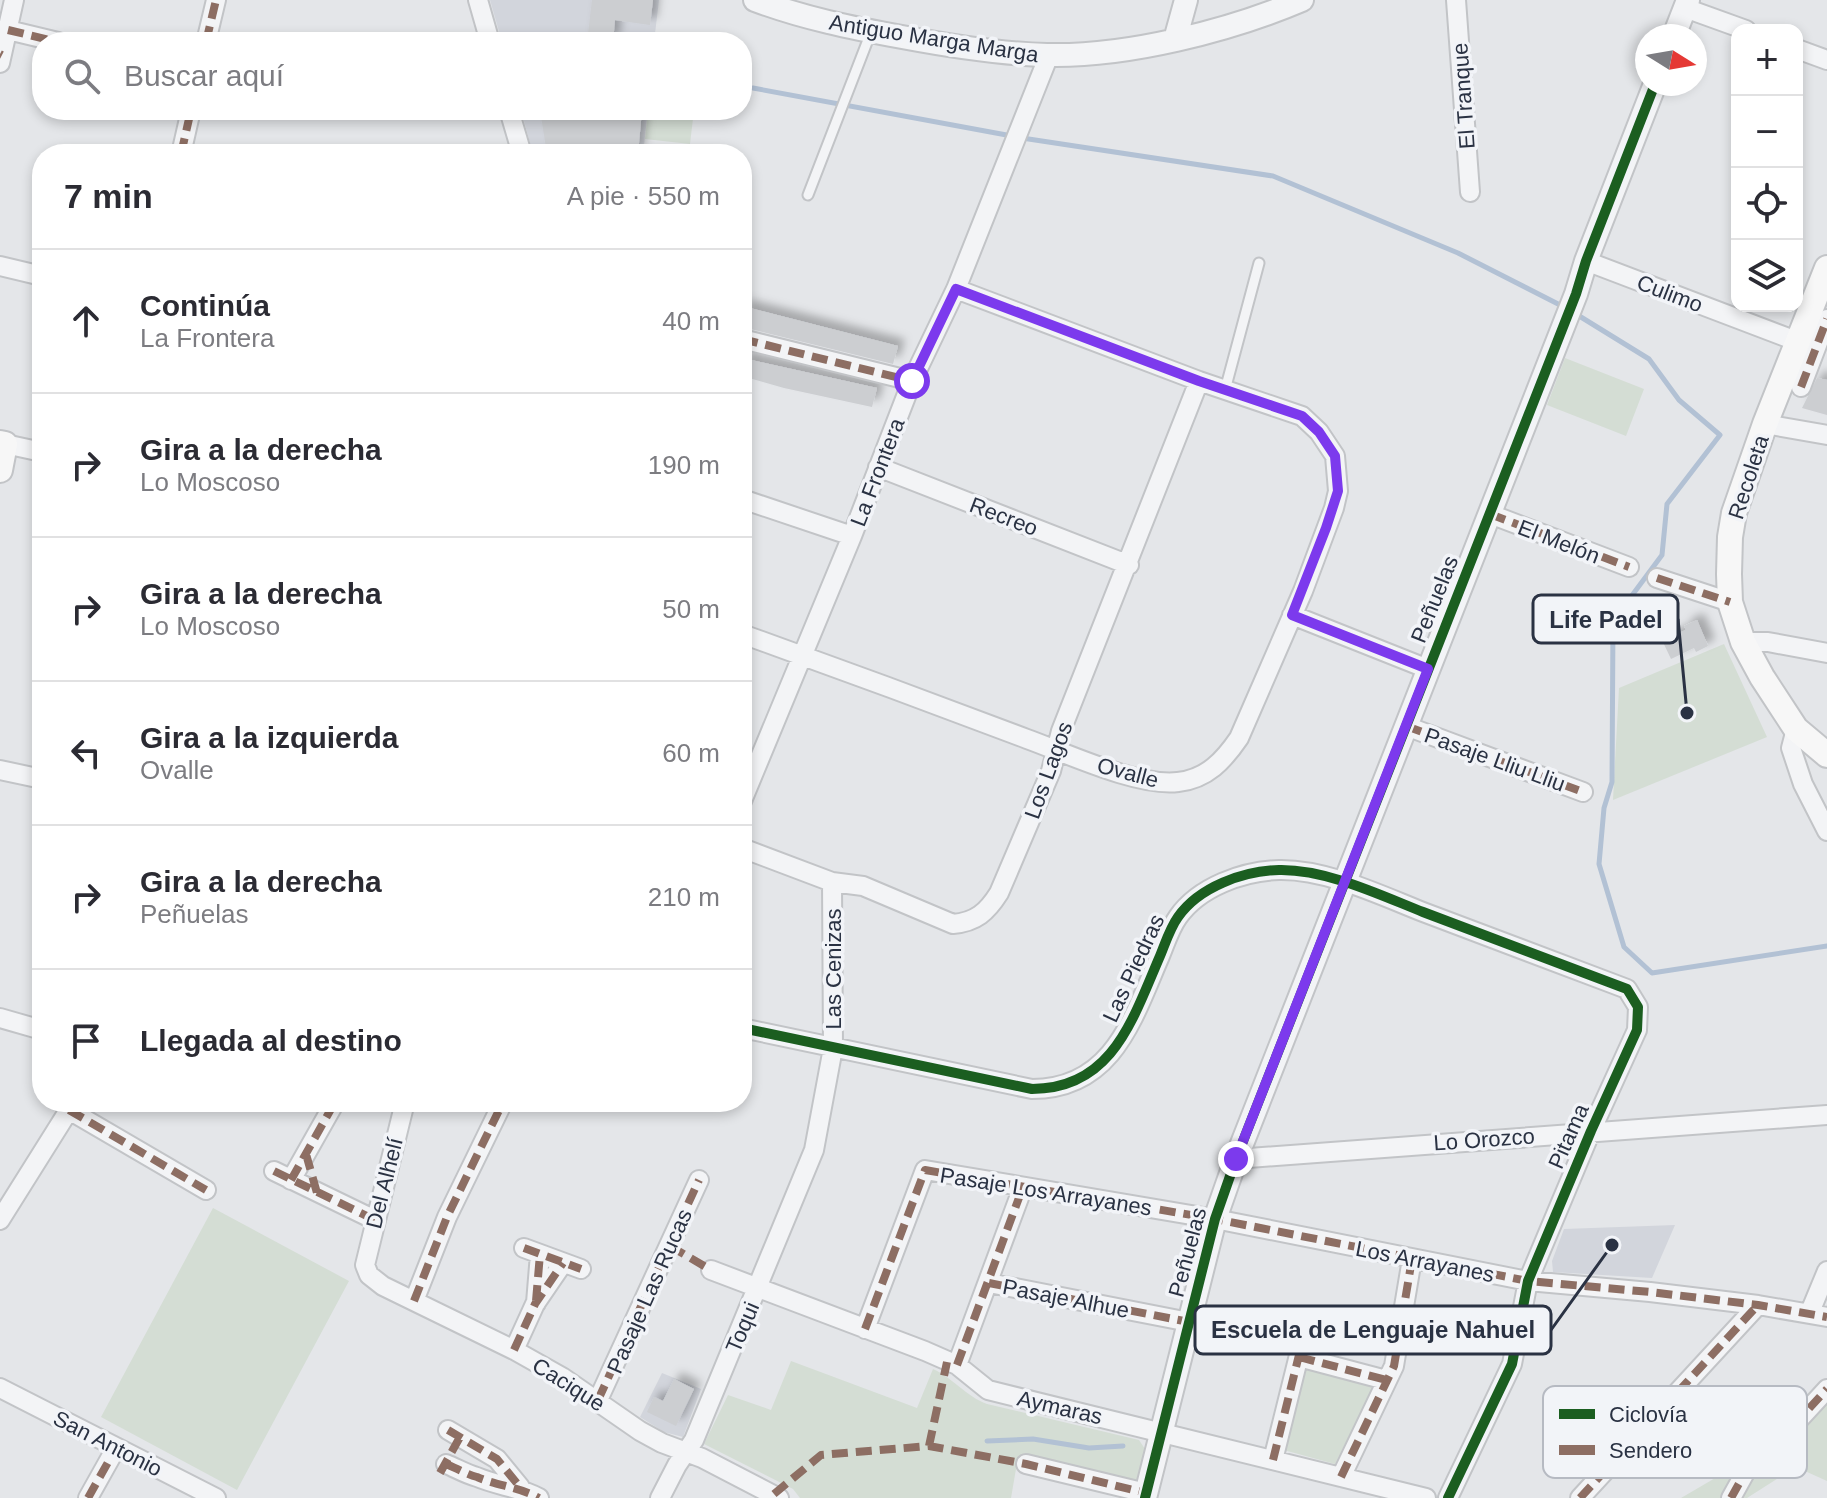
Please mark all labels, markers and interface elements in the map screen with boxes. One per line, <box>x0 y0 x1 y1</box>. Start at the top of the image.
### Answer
street label: Antiguo Marga Marga <box>827 10 1041 68</box>
north arrow <box>1635 24 1707 96</box>
map controls <box>1731 24 1803 312</box>
button: + <box>1731 24 1803 96</box>
search box <box>32 32 752 120</box>
street label: El Tranque <box>1447 42 1480 150</box>
icon: search <box>60 54 104 98</box>
text: Buscar aquí <box>124 59 284 92</box>
button: − <box>1731 96 1803 168</box>
button: locate <box>1731 168 1803 240</box>
text: 7 min <box>64 177 153 215</box>
text: A pie · 550 m <box>567 181 720 211</box>
button: layers <box>1731 240 1803 312</box>
street label: Culimo <box>1633 270 1706 317</box>
text: Continúa <box>140 289 270 322</box>
icon: ahead <box>64 299 108 343</box>
text: 40 m <box>662 306 720 336</box>
text: La Frontera <box>140 323 274 353</box>
route start <box>894 363 930 399</box>
street label: La Frontera <box>845 414 910 530</box>
street label: Recoleta <box>1723 431 1774 522</box>
text: Gira a la derecha <box>140 433 382 466</box>
icon: right <box>64 443 108 487</box>
text: 190 m <box>648 450 720 480</box>
text: Lo Moscoso <box>140 467 280 497</box>
street label: Recreo <box>966 492 1041 541</box>
street label: El Melón <box>1514 514 1603 568</box>
street label: Peñuelas <box>1406 552 1463 646</box>
text: Gira a la derecha <box>140 577 382 610</box>
icon: right <box>64 587 108 631</box>
text: 50 m <box>662 594 720 624</box>
callout: Life Padel <box>1533 595 1678 643</box>
text: Life Padel <box>1549 606 1663 633</box>
text: Lo Moscoso <box>140 611 280 641</box>
street label: Los Lagos <box>1019 718 1078 822</box>
text: Gira a la izquierda <box>140 721 398 754</box>
street label: Pasaje Lliu Lliu <box>1421 722 1569 797</box>
icon: left <box>64 731 108 775</box>
text: 60 m <box>662 738 720 768</box>
street label: Ovalle <box>1095 752 1161 793</box>
text: Ovalle <box>140 755 214 785</box>
text: Gira a la derecha <box>140 865 382 898</box>
icon: right <box>64 875 108 919</box>
text: 210 m <box>648 882 720 912</box>
text: Peñuelas <box>140 899 248 929</box>
street label: Las Cenizas <box>821 908 846 1030</box>
street label: Las Piedras <box>1098 910 1169 1026</box>
icon: arrive <box>64 1019 108 1063</box>
text: Llegada al destino <box>140 1024 402 1057</box>
street label: Pitama <box>1543 1099 1594 1173</box>
street label: Lo Orozco <box>1433 1123 1536 1156</box>
street label: Del Alhelí <box>361 1135 408 1231</box>
route end <box>1218 1141 1254 1177</box>
street label: Pasaje Los Arrayanes <box>938 1162 1154 1221</box>
street label: Pasaje Las Rucas <box>602 1205 697 1377</box>
street label: Peñuelas <box>1164 1205 1211 1300</box>
street label: Los Arrayanes <box>1353 1236 1496 1287</box>
street label: Pasaje Alhue <box>1000 1274 1131 1323</box>
street label: Toqui <box>721 1298 764 1356</box>
callout: Escuela de Lenguaje Nahuel <box>1195 1306 1551 1354</box>
text: Escuela de Lenguaje Nahuel <box>1211 1316 1535 1343</box>
street label: Cacique <box>528 1352 610 1416</box>
street label: Aymaras <box>1015 1386 1105 1429</box>
legend <box>1543 1386 1807 1478</box>
text: Ciclovía <box>1609 1402 1688 1427</box>
street label: San Antonio <box>49 1405 166 1482</box>
text: Sendero <box>1609 1438 1692 1463</box>

